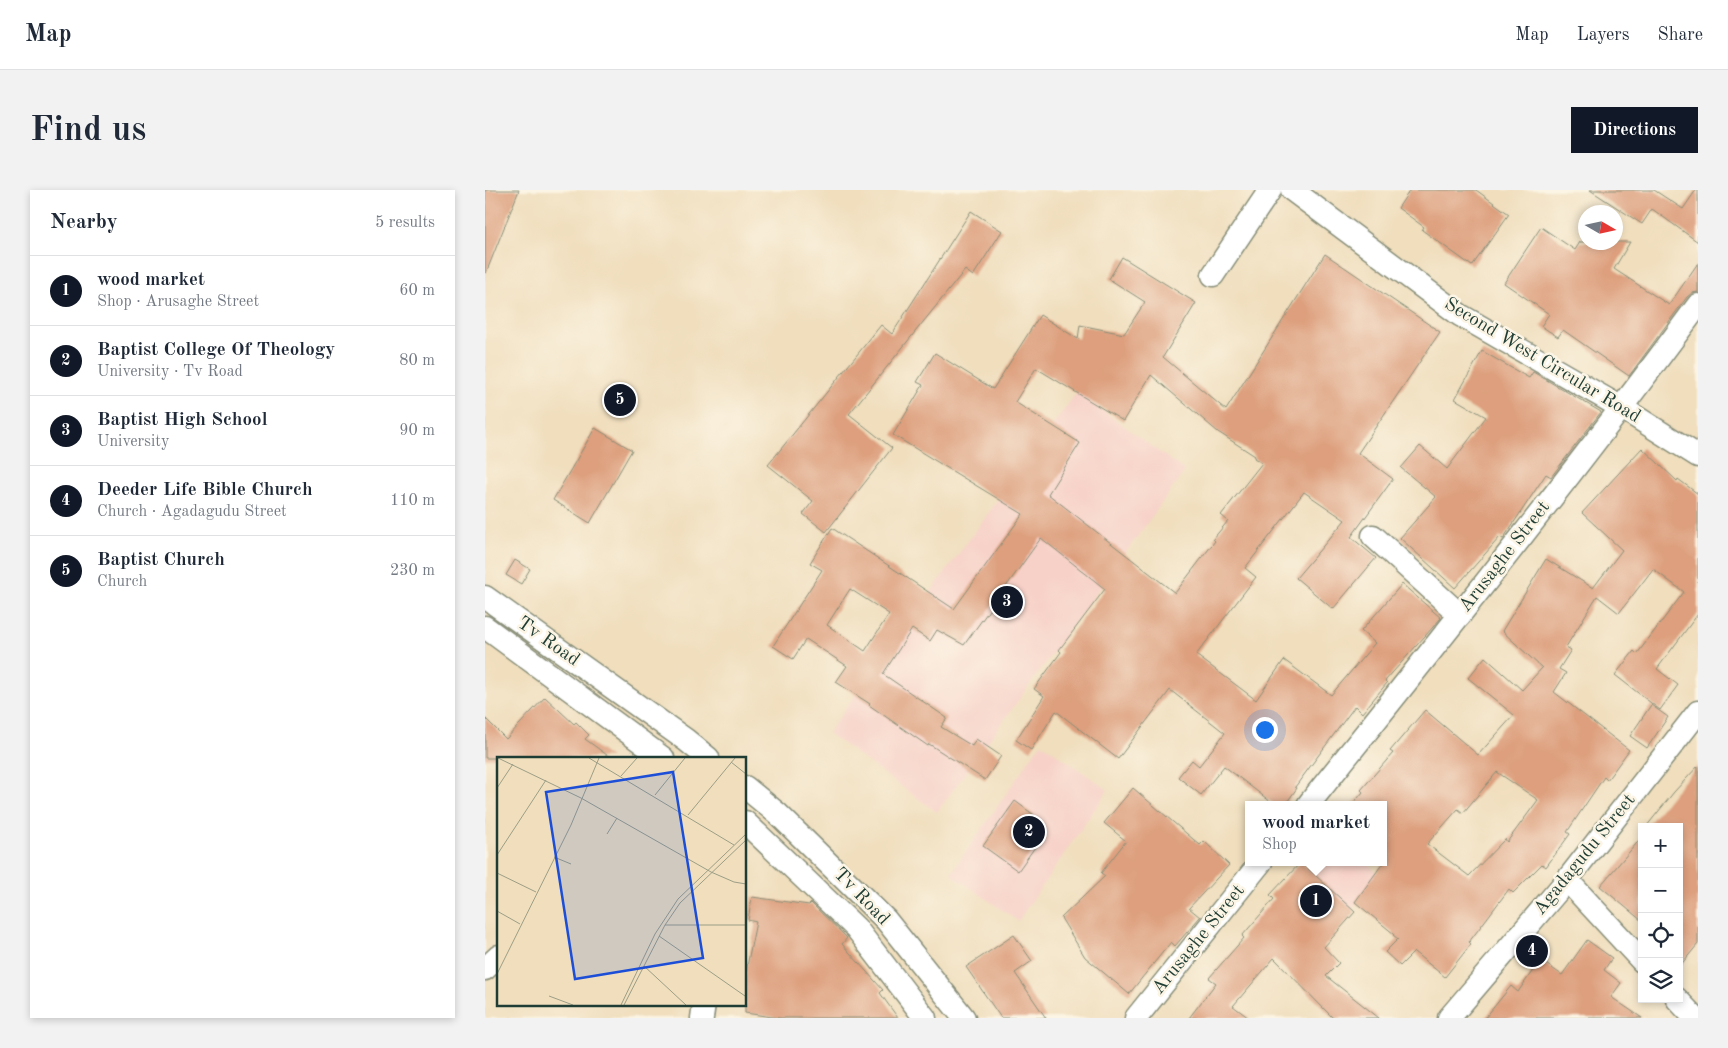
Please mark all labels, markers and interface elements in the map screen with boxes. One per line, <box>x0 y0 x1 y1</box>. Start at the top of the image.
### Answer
text: Map <box>25 23 72 47</box>
text: Map <box>1515 26 1549 44</box>
text: Layers <box>1577 26 1629 44</box>
text: Share <box>1657 26 1703 44</box>
button: Directions <box>1571 107 1698 153</box>
text: Find us <box>30 113 146 148</box>
north arrow <box>1578 205 1623 250</box>
text: Nearby <box>50 212 118 233</box>
text: 5 results <box>375 215 435 231</box>
text: wood market <box>97 271 205 290</box>
text: 1 <box>61 283 71 299</box>
text: 60 m <box>399 283 435 299</box>
text: Shop · Arusaghe Street <box>97 294 259 310</box>
street label: Second West Circular Road <box>1441 295 1643 427</box>
text: Baptist College Of Theology <box>97 341 335 360</box>
text: 2 <box>61 353 71 369</box>
text: 80 m <box>399 353 435 369</box>
text: University · Tv Road <box>97 364 243 380</box>
pin: 5 <box>604 381 636 419</box>
text: Baptist High School <box>97 411 268 430</box>
text: 3 <box>61 423 71 439</box>
text: 90 m <box>399 423 435 439</box>
text: University <box>97 434 169 450</box>
text: Deeder Life Bible Church <box>97 481 313 500</box>
text: 4 <box>61 493 71 509</box>
text: 110 m <box>390 493 435 509</box>
street label: Arusaghe Street <box>1456 498 1554 616</box>
text: Church · Agadagudu Street <box>97 504 287 520</box>
text: Baptist Church <box>97 551 225 570</box>
text: 5 <box>61 563 71 579</box>
text: 230 m <box>390 563 435 579</box>
text: Church <box>97 574 147 590</box>
pin: 3 <box>991 583 1023 621</box>
street label: Tv Road <box>513 614 583 670</box>
your location <box>1252 717 1278 743</box>
inset map <box>497 757 746 1006</box>
street label: Agadagudu Street <box>1531 791 1639 919</box>
popup <box>1245 801 1387 866</box>
pin: 2 <box>1013 813 1045 851</box>
text: wood market <box>1262 814 1370 833</box>
map controls <box>1638 823 1683 1003</box>
button: + <box>1638 823 1683 868</box>
text: Shop <box>1262 837 1297 853</box>
street label: Tv Road <box>829 865 893 929</box>
button: − <box>1638 868 1683 913</box>
street label: Arusaghe Street <box>1149 882 1249 998</box>
pin: 1 <box>1300 882 1332 920</box>
button: locate <box>1638 913 1683 958</box>
pin: 4 <box>1516 932 1548 970</box>
button: layers <box>1638 958 1683 1003</box>

